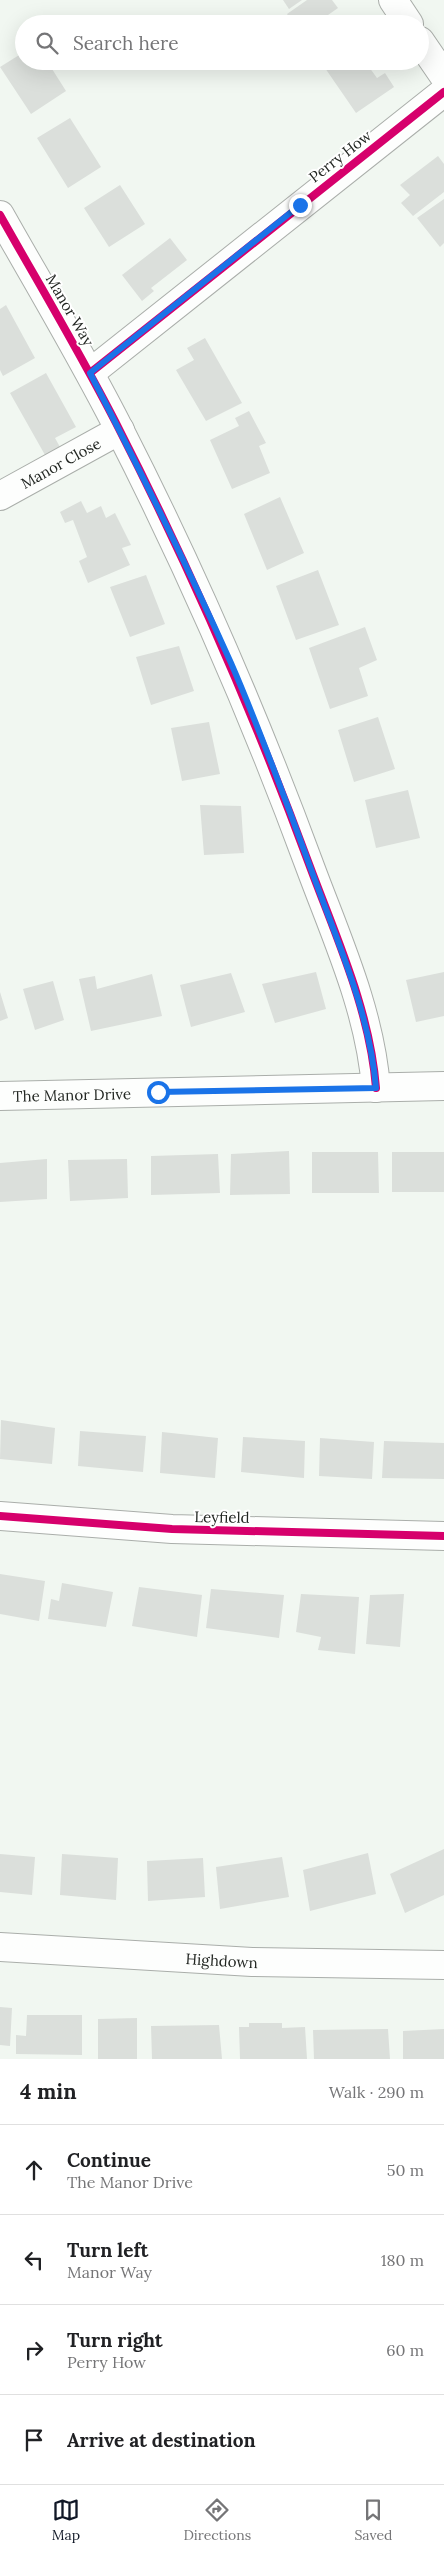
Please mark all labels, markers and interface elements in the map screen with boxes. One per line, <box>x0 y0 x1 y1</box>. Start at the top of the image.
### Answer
search box <box>15 15 429 70</box>
icon: search <box>33 29 61 57</box>
text: Search here <box>73 31 179 55</box>
street label: Perry How <box>305 126 375 186</box>
route end <box>289 194 312 217</box>
street label: Manor Way <box>42 271 98 349</box>
street label: Manor Close <box>17 433 104 492</box>
route start <box>147 1081 170 1104</box>
street label: The Manor Drive <box>13 1084 131 1105</box>
street label: Leyfield <box>194 1507 250 1527</box>
street label: Highdown <box>185 1949 258 1972</box>
text: 4 min <box>20 2078 77 2105</box>
text: Walk · 290 m <box>329 2082 424 2102</box>
text: Continue <box>67 2148 151 2172</box>
icon: ahead <box>20 2156 48 2184</box>
text: 50 m <box>387 2160 424 2180</box>
text: The Manor Drive <box>67 2172 193 2192</box>
text: Turn left <box>67 2238 148 2262</box>
icon: left <box>20 2246 48 2274</box>
text: 180 m <box>381 2250 424 2270</box>
text: Manor Way <box>67 2262 152 2282</box>
text: Turn right <box>67 2328 163 2352</box>
icon: right <box>20 2336 48 2364</box>
text: 60 m <box>386 2340 424 2360</box>
text: Perry How <box>67 2352 146 2372</box>
icon: arrive <box>20 2426 48 2454</box>
text: Arrive at destination <box>67 2428 256 2452</box>
tab: Map <box>52 2496 80 2544</box>
tab: Directions <box>183 2496 251 2544</box>
tab: Saved <box>354 2496 392 2544</box>

